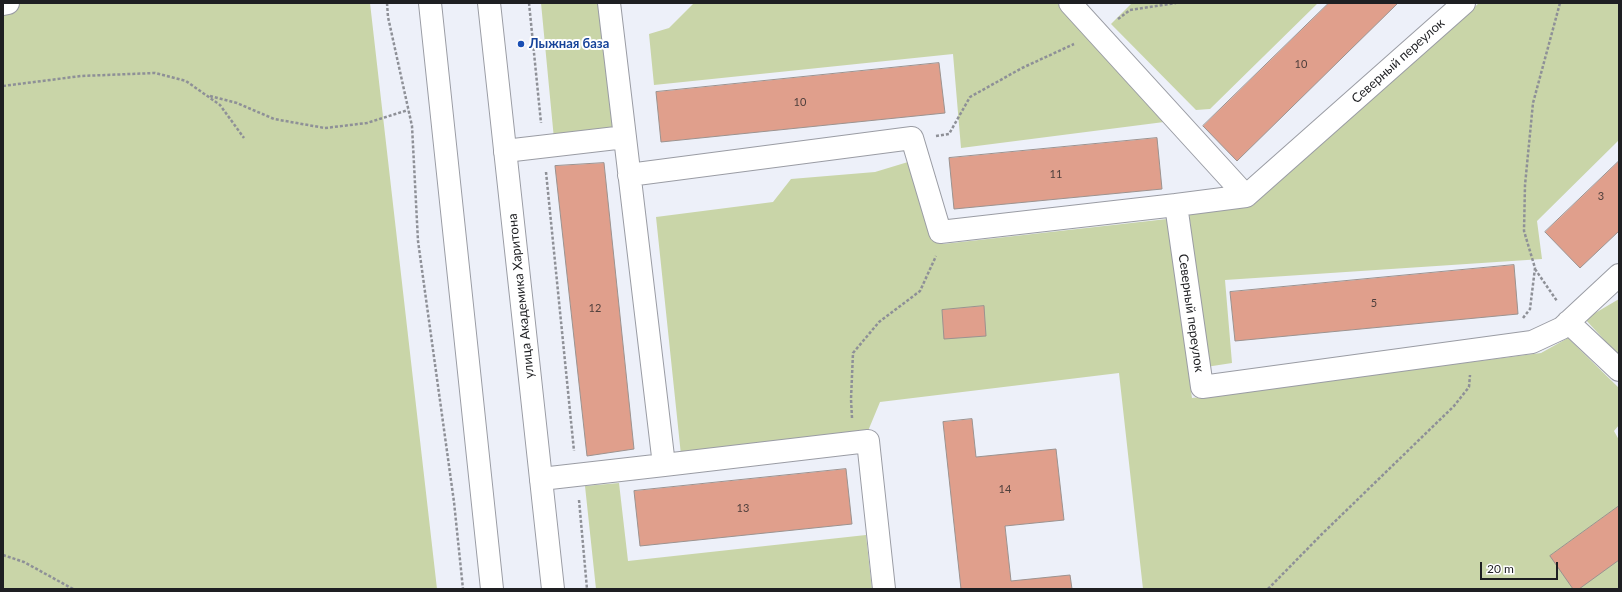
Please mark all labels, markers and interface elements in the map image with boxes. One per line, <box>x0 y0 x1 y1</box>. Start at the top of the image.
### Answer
street label: Северный переулок <box>1348 15 1448 107</box>
place label: Лыжная база <box>529 36 609 52</box>
marker: Лыжная база <box>516 39 526 49</box>
house number: 10 <box>1295 57 1307 71</box>
house number: 10 <box>794 95 806 109</box>
house number: 11 <box>1050 167 1062 181</box>
house number: 3 <box>1598 189 1604 203</box>
street label: улица Академика Харитона <box>505 213 537 379</box>
street label: Северный переулок <box>1175 253 1207 373</box>
house number: 5 <box>1371 296 1377 310</box>
house number: 12 <box>589 301 601 315</box>
house number: 14 <box>999 482 1011 496</box>
house number: 13 <box>737 501 749 515</box>
scale bar <box>1482 554 1560 580</box>
text: 20 m <box>1487 561 1514 576</box>

